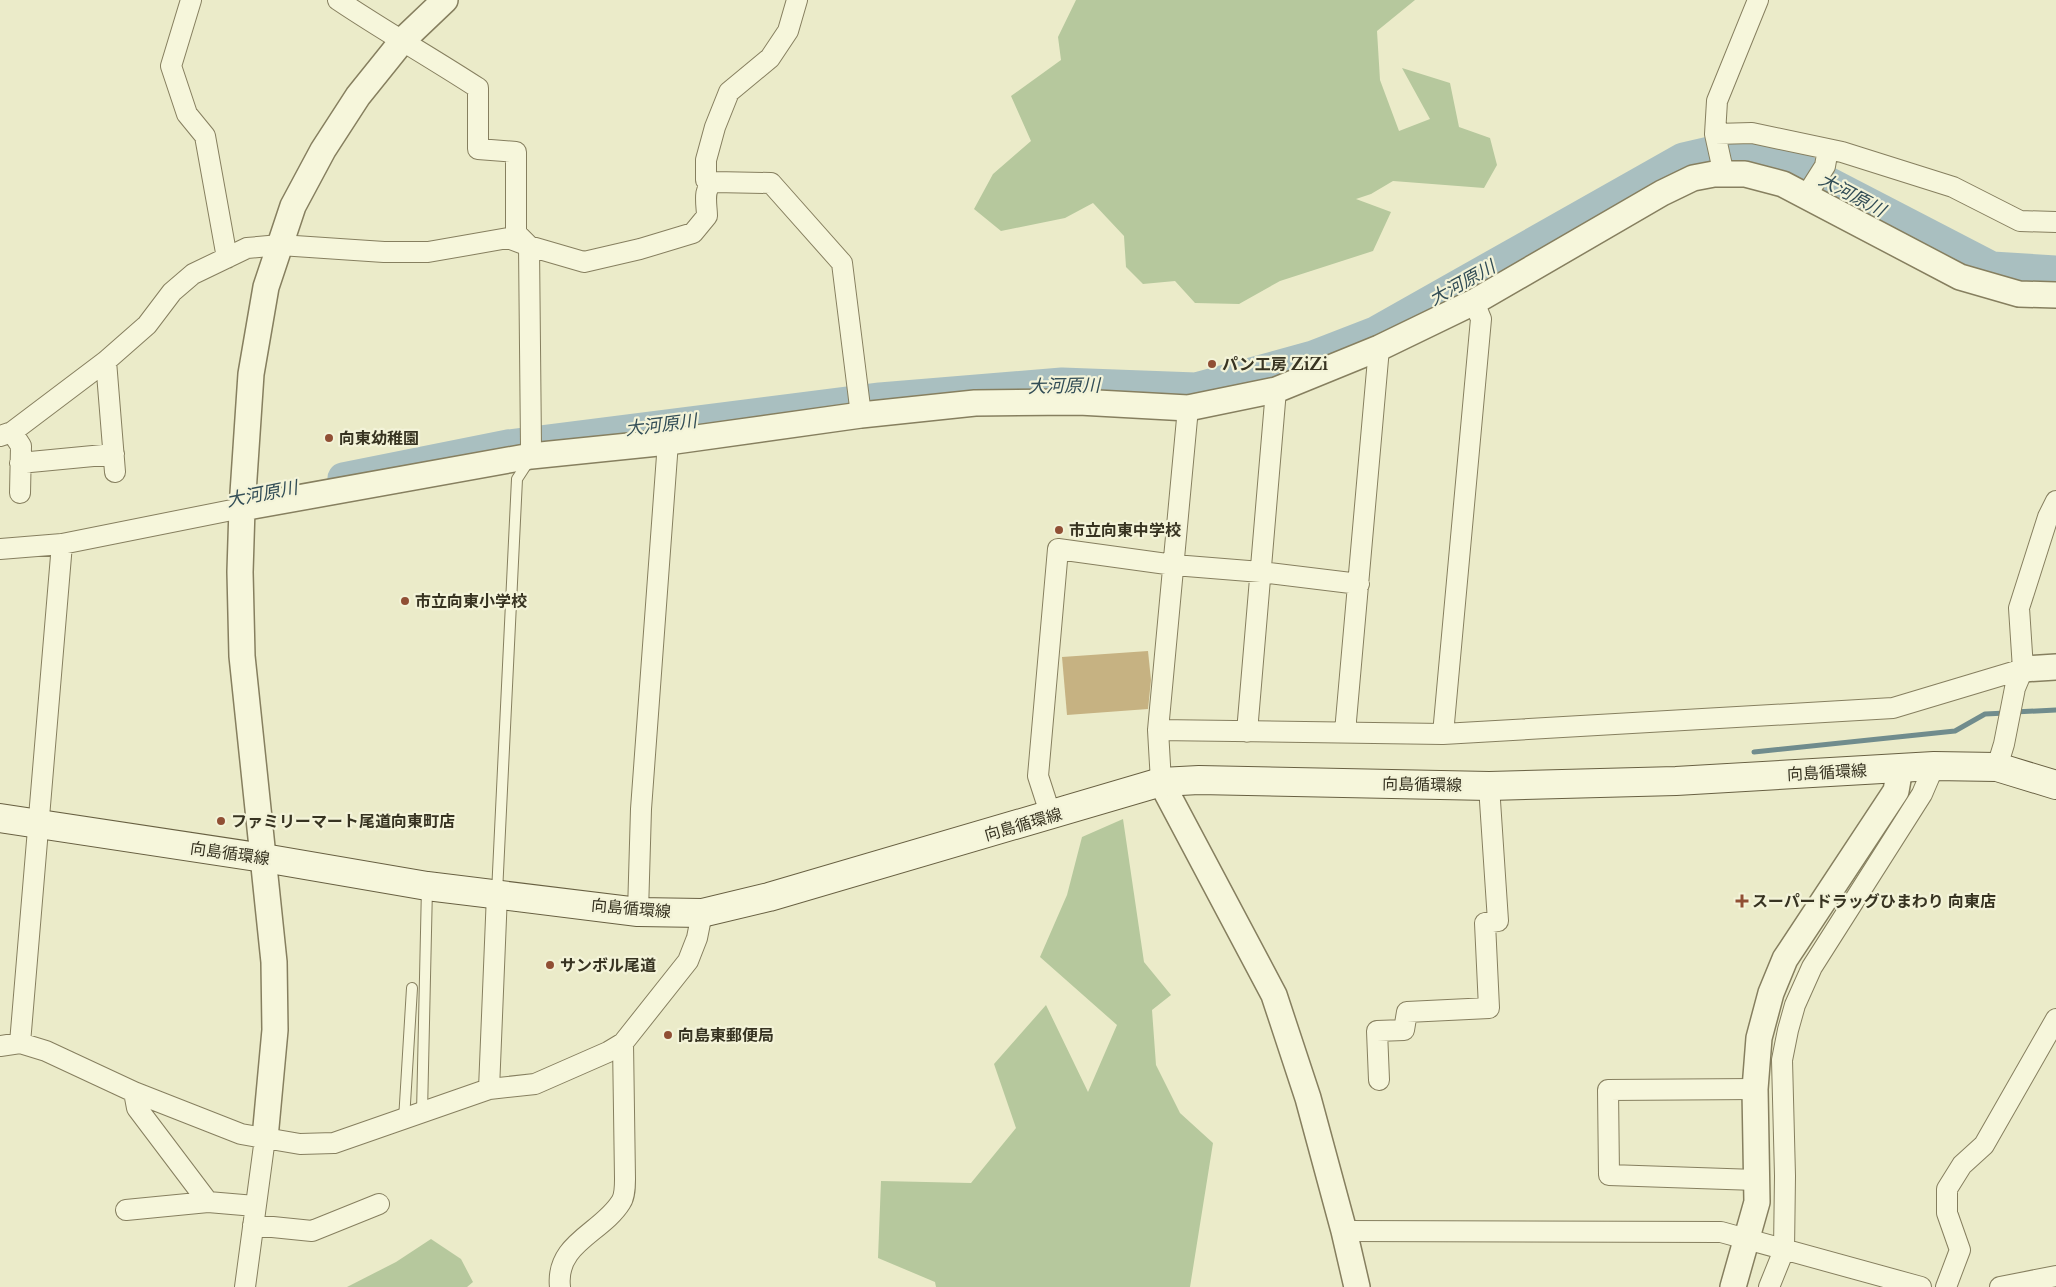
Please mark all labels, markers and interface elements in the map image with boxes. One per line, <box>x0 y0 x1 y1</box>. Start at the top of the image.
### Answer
water label: 大河原川 <box>1815 168 1891 223</box>
water label: 大河原川 <box>1425 255 1501 310</box>
place label: パン工房 ZiZi <box>1222 354 1328 374</box>
marker: パン工房 ZiZi <box>1206 358 1218 370</box>
water label: 大河原川 <box>1028 374 1102 398</box>
water label: 大河原川 <box>624 409 700 440</box>
place label: 向東幼稚園 <box>339 428 419 448</box>
marker: 向東幼稚園 <box>323 432 335 444</box>
water label: 大河原川 <box>225 476 301 512</box>
place label: 市立向東中学校 <box>1069 520 1181 540</box>
marker: 市立向東中学校 <box>1053 524 1065 536</box>
place label: 市立向東小学校 <box>415 591 527 611</box>
marker: 市立向東小学校 <box>399 595 411 607</box>
street label: 向島循環線 <box>1787 760 1867 784</box>
street label: 向島循環線 <box>1382 773 1462 795</box>
street label: 向島循環線 <box>982 803 1064 845</box>
place label: ファミリーマート尾道向東町店 <box>231 811 455 831</box>
marker: ファミリーマート尾道向東町店 <box>215 815 227 827</box>
street label: 向島循環線 <box>189 838 271 868</box>
place label: スーパードラッグひまわり 向東店 <box>1752 891 1996 911</box>
street label: 向島循環線 <box>590 895 672 921</box>
marker: スーパードラッグひまわり 向東店 <box>1736 895 1748 907</box>
place label: サンボル尾道 <box>560 955 656 975</box>
marker: サンボル尾道 <box>544 959 556 971</box>
place label: 向島東郵便局 <box>678 1025 774 1045</box>
marker: 向島東郵便局 <box>662 1029 674 1041</box>

